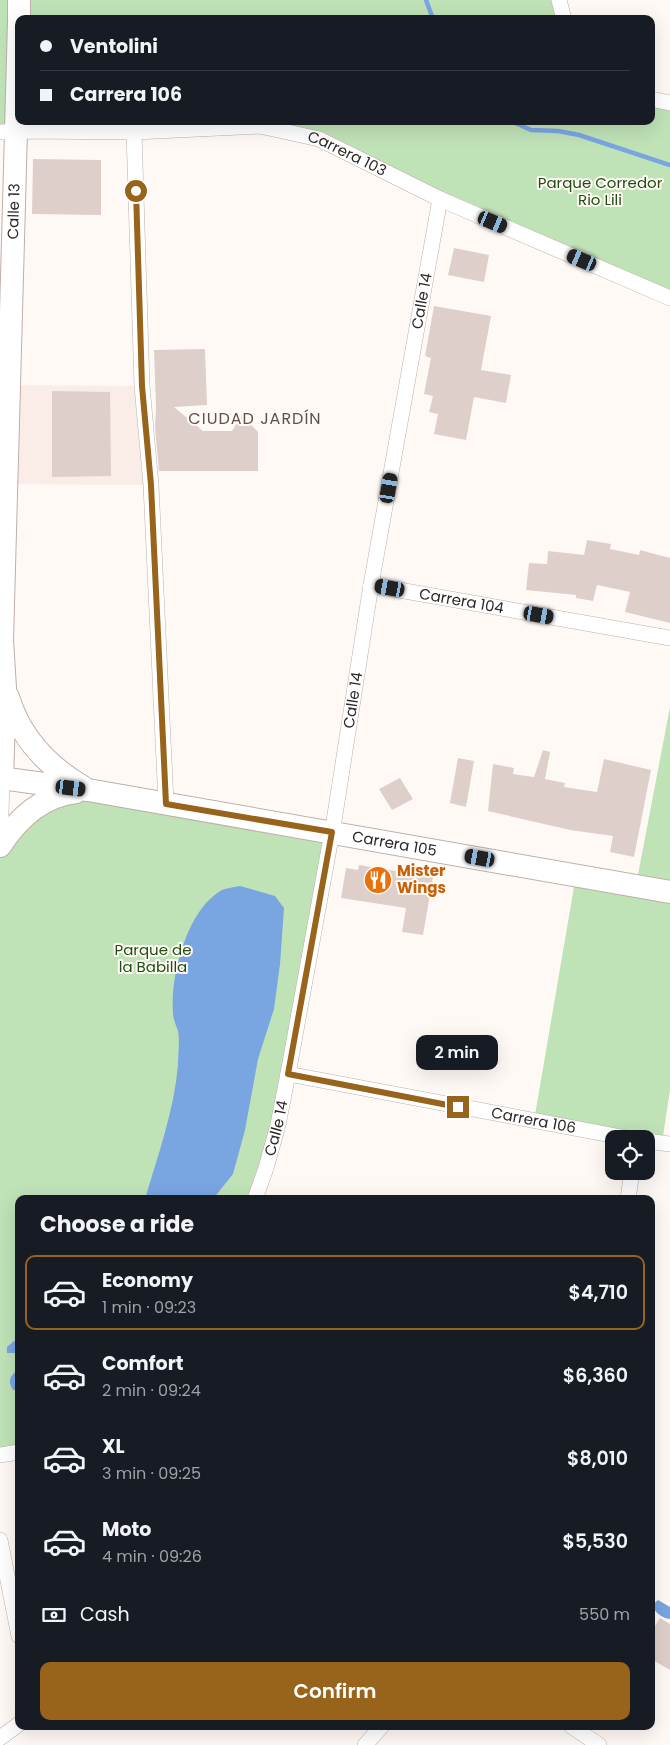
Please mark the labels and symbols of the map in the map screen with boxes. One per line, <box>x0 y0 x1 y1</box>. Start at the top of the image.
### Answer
street label: Carrera 103 <box>306 126 390 181</box>
park label: Parque Corredor Rio Lili <box>538 172 663 210</box>
route start <box>125 180 147 202</box>
street label: Calle 13 <box>2 183 25 240</box>
car <box>476 209 509 235</box>
car <box>565 247 598 273</box>
street label: Calle 14 <box>406 271 437 331</box>
district label: CIUDAD JARDÍN <box>188 407 322 430</box>
car <box>379 472 398 504</box>
car <box>373 578 406 598</box>
street label: Carrera 104 <box>418 583 506 618</box>
car <box>522 605 555 625</box>
street label: Calle 14 <box>338 670 367 730</box>
car <box>55 779 86 797</box>
street label: Carrera 105 <box>351 825 439 861</box>
car <box>463 848 496 868</box>
place label: Mister Wings <box>397 860 446 898</box>
restaurant icon: Mister Wings <box>363 865 393 895</box>
park label: Parque de la Babilla <box>115 939 191 977</box>
callout: 2 min <box>417 1034 499 1070</box>
route end <box>447 1096 469 1118</box>
street label: Calle 14 <box>259 1099 293 1158</box>
street label: Carrera 106 <box>490 1102 578 1138</box>

